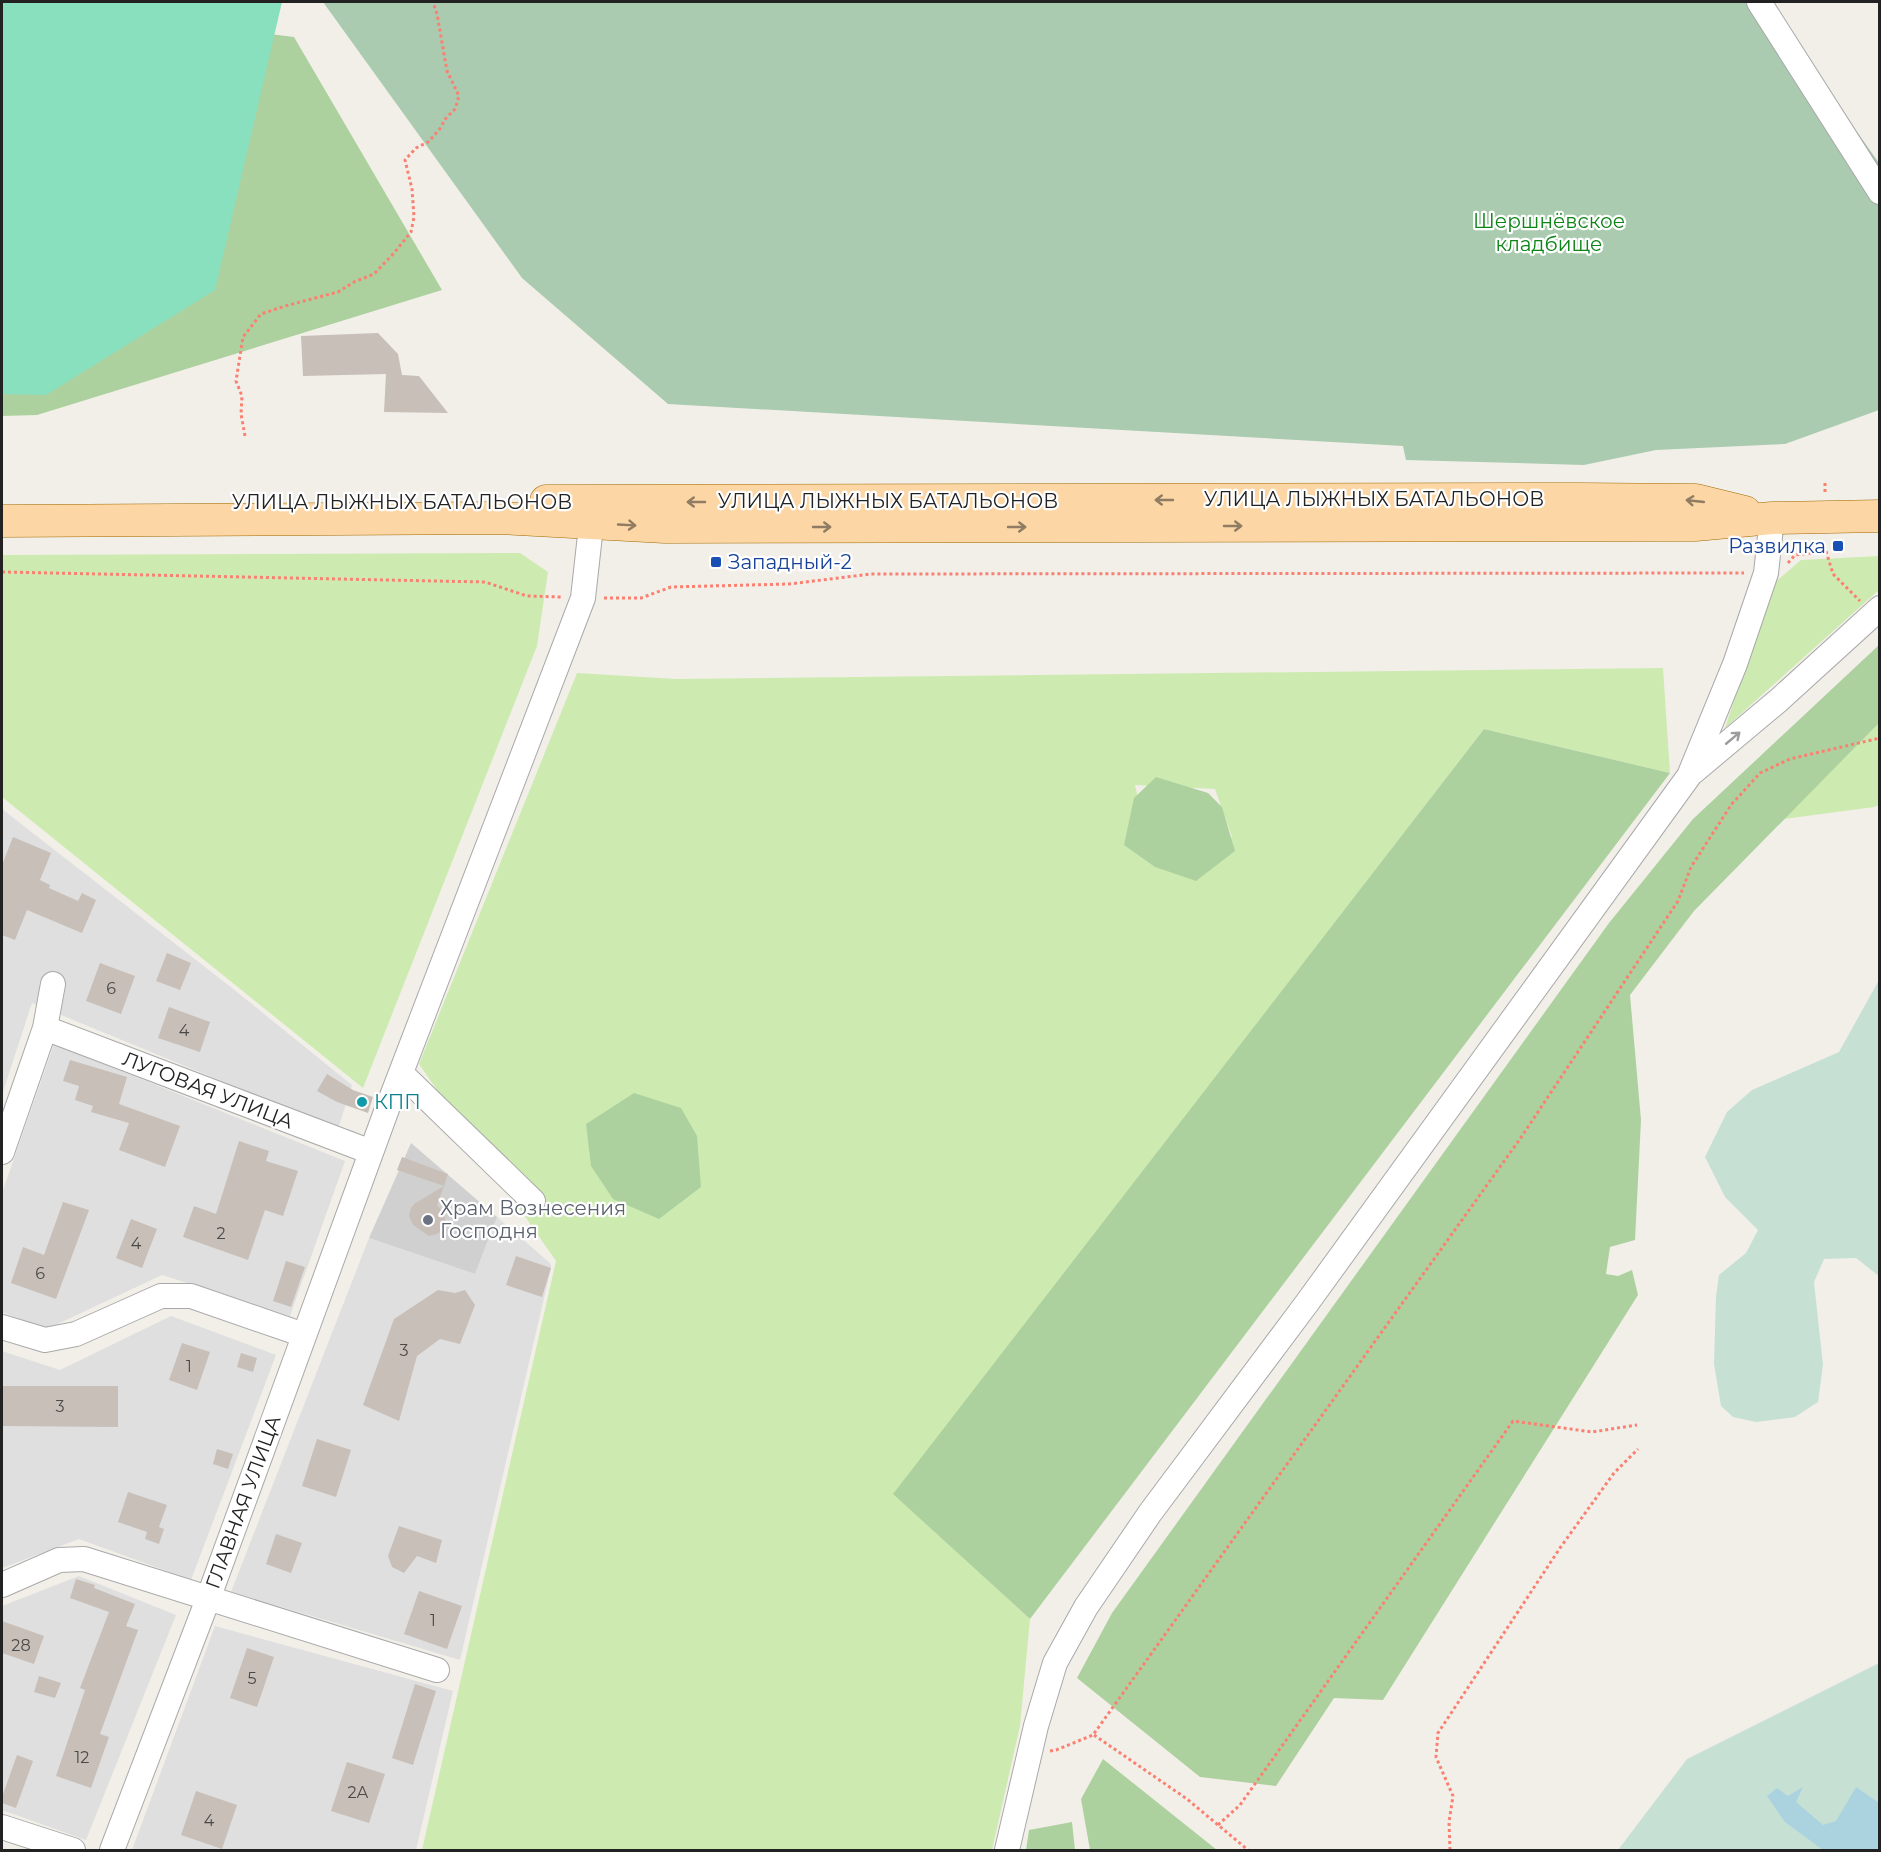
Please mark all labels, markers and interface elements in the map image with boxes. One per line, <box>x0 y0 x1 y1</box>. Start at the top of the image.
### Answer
park label: Шершнёвское кладбище <box>1473 209 1625 256</box>
street label: УЛИЦА ЛЫЖНЫХ БАТАЛЬОНОВ <box>1204 487 1544 511</box>
street label: УЛИЦА ЛЫЖНЫХ БАТАЛЬОНОВ <box>718 489 1058 513</box>
street label: УЛИЦА ЛЫЖНЫХ БАТАЛЬОНОВ <box>232 490 572 514</box>
one-way arrow <box>1155 494 1175 506</box>
one-way arrow <box>687 496 707 508</box>
one-way arrow <box>1686 496 1705 507</box>
one-way arrow <box>616 520 636 531</box>
one-way arrow <box>1222 520 1242 532</box>
one-way arrow <box>811 521 831 533</box>
one-way arrow <box>1006 521 1026 532</box>
place label: Развилка <box>1728 534 1826 558</box>
marker: Развилка <box>1831 539 1845 553</box>
place label: Западный-2 <box>728 550 852 574</box>
marker: Западный-2 <box>709 555 723 569</box>
one-way arrow <box>1725 732 1741 745</box>
house number: 6 <box>106 979 116 998</box>
house number: 4 <box>179 1021 190 1040</box>
street label: ЛУГОВАЯ УЛИЦА <box>119 1046 297 1134</box>
place label: КПП <box>374 1090 421 1114</box>
marker: КПП <box>355 1095 369 1109</box>
place label: Храм Вознесения Господня <box>440 1196 626 1243</box>
marker: Храм Вознесения Господня <box>421 1213 435 1227</box>
house number: 2 <box>216 1224 226 1243</box>
house number: 4 <box>131 1234 142 1253</box>
house number: 6 <box>35 1264 45 1283</box>
house number: 3 <box>399 1341 409 1360</box>
house number: 1 <box>186 1357 192 1376</box>
house number: 3 <box>55 1397 65 1416</box>
street label: ГЛАВНАЯ УЛИЦА <box>201 1412 286 1592</box>
house number: 1 <box>430 1611 436 1630</box>
house number: 28 <box>11 1636 31 1655</box>
house number: 5 <box>247 1669 257 1688</box>
house number: 12 <box>75 1748 89 1767</box>
house number: 2А <box>348 1783 369 1802</box>
house number: 4 <box>204 1811 215 1830</box>

